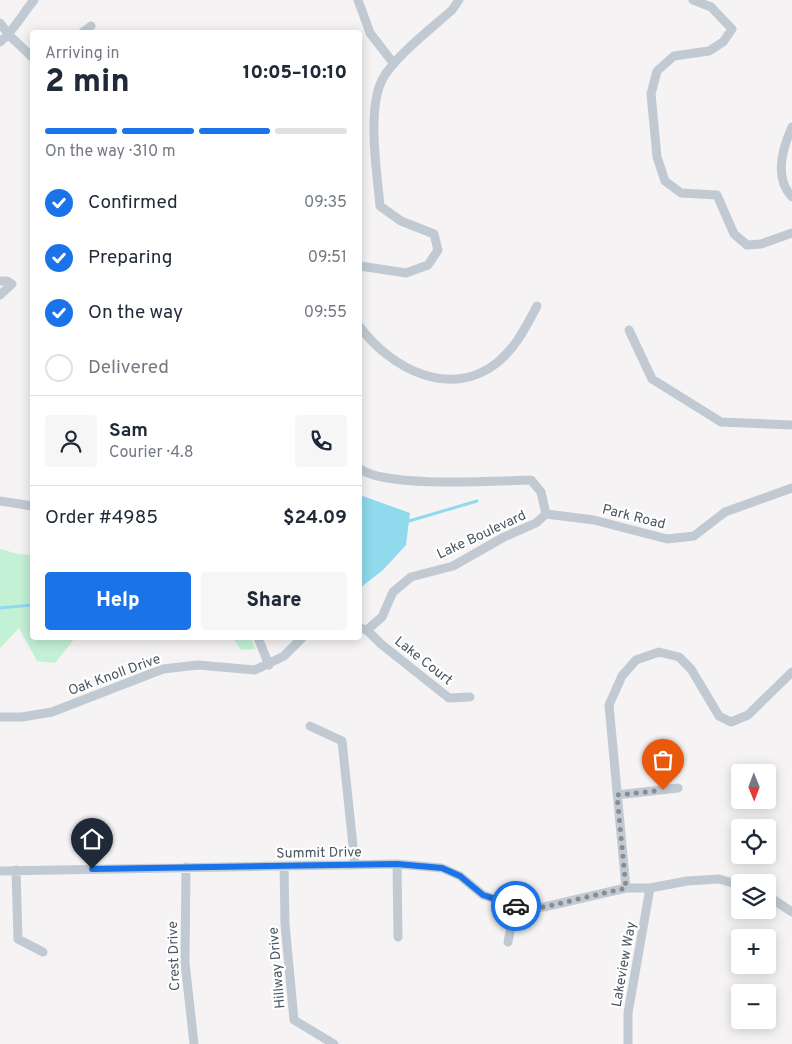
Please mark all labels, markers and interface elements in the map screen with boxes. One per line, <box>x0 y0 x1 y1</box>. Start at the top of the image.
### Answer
text: Arriving in <box>45 44 120 64</box>
text: 10:05–10:10 <box>243 61 347 85</box>
text: 2 min <box>45 63 130 103</box>
text: On the way · 310 m <box>45 142 176 162</box>
icon: check <box>45 189 73 217</box>
text: Confirmed <box>88 191 178 215</box>
text: 09:35 <box>304 193 347 213</box>
icon: check <box>45 244 73 272</box>
text: Preparing <box>88 246 172 270</box>
text: 09:51 <box>308 248 347 268</box>
icon: check <box>45 299 73 327</box>
text: On the way <box>88 301 183 325</box>
text: 09:55 <box>304 303 347 323</box>
text: Delivered <box>88 356 169 380</box>
button: person <box>45 415 97 467</box>
button: phone <box>295 415 347 467</box>
text: Sam <box>109 419 148 443</box>
text: Courier · 4.8 <box>109 443 193 463</box>
street label: Park Road <box>600 501 667 534</box>
text: Order #4985 <box>45 506 158 530</box>
text: $24.09 <box>283 506 347 530</box>
street label: Lake Boulevard <box>434 507 529 563</box>
button: Help <box>45 572 191 630</box>
button: Share <box>201 572 347 630</box>
street label: Lake Court <box>391 633 455 689</box>
street label: Oak Knoll Drive <box>66 651 163 700</box>
pin <box>642 739 684 790</box>
icon: bag <box>649 746 677 774</box>
north arrow <box>731 764 776 809</box>
map controls <box>731 764 776 1029</box>
pin <box>71 818 113 869</box>
button: locate <box>731 819 776 864</box>
icon: home <box>78 825 106 853</box>
street label: Summit Drive <box>276 844 362 863</box>
button: layers <box>731 874 776 919</box>
courier <box>491 881 541 931</box>
icon: car <box>502 892 530 920</box>
street label: Lakeview Way <box>609 920 640 1008</box>
street label: Crest Drive <box>165 921 184 991</box>
street label: Hillway Drive <box>265 926 290 1009</box>
button: + <box>731 929 776 974</box>
button: − <box>731 984 776 1029</box>

